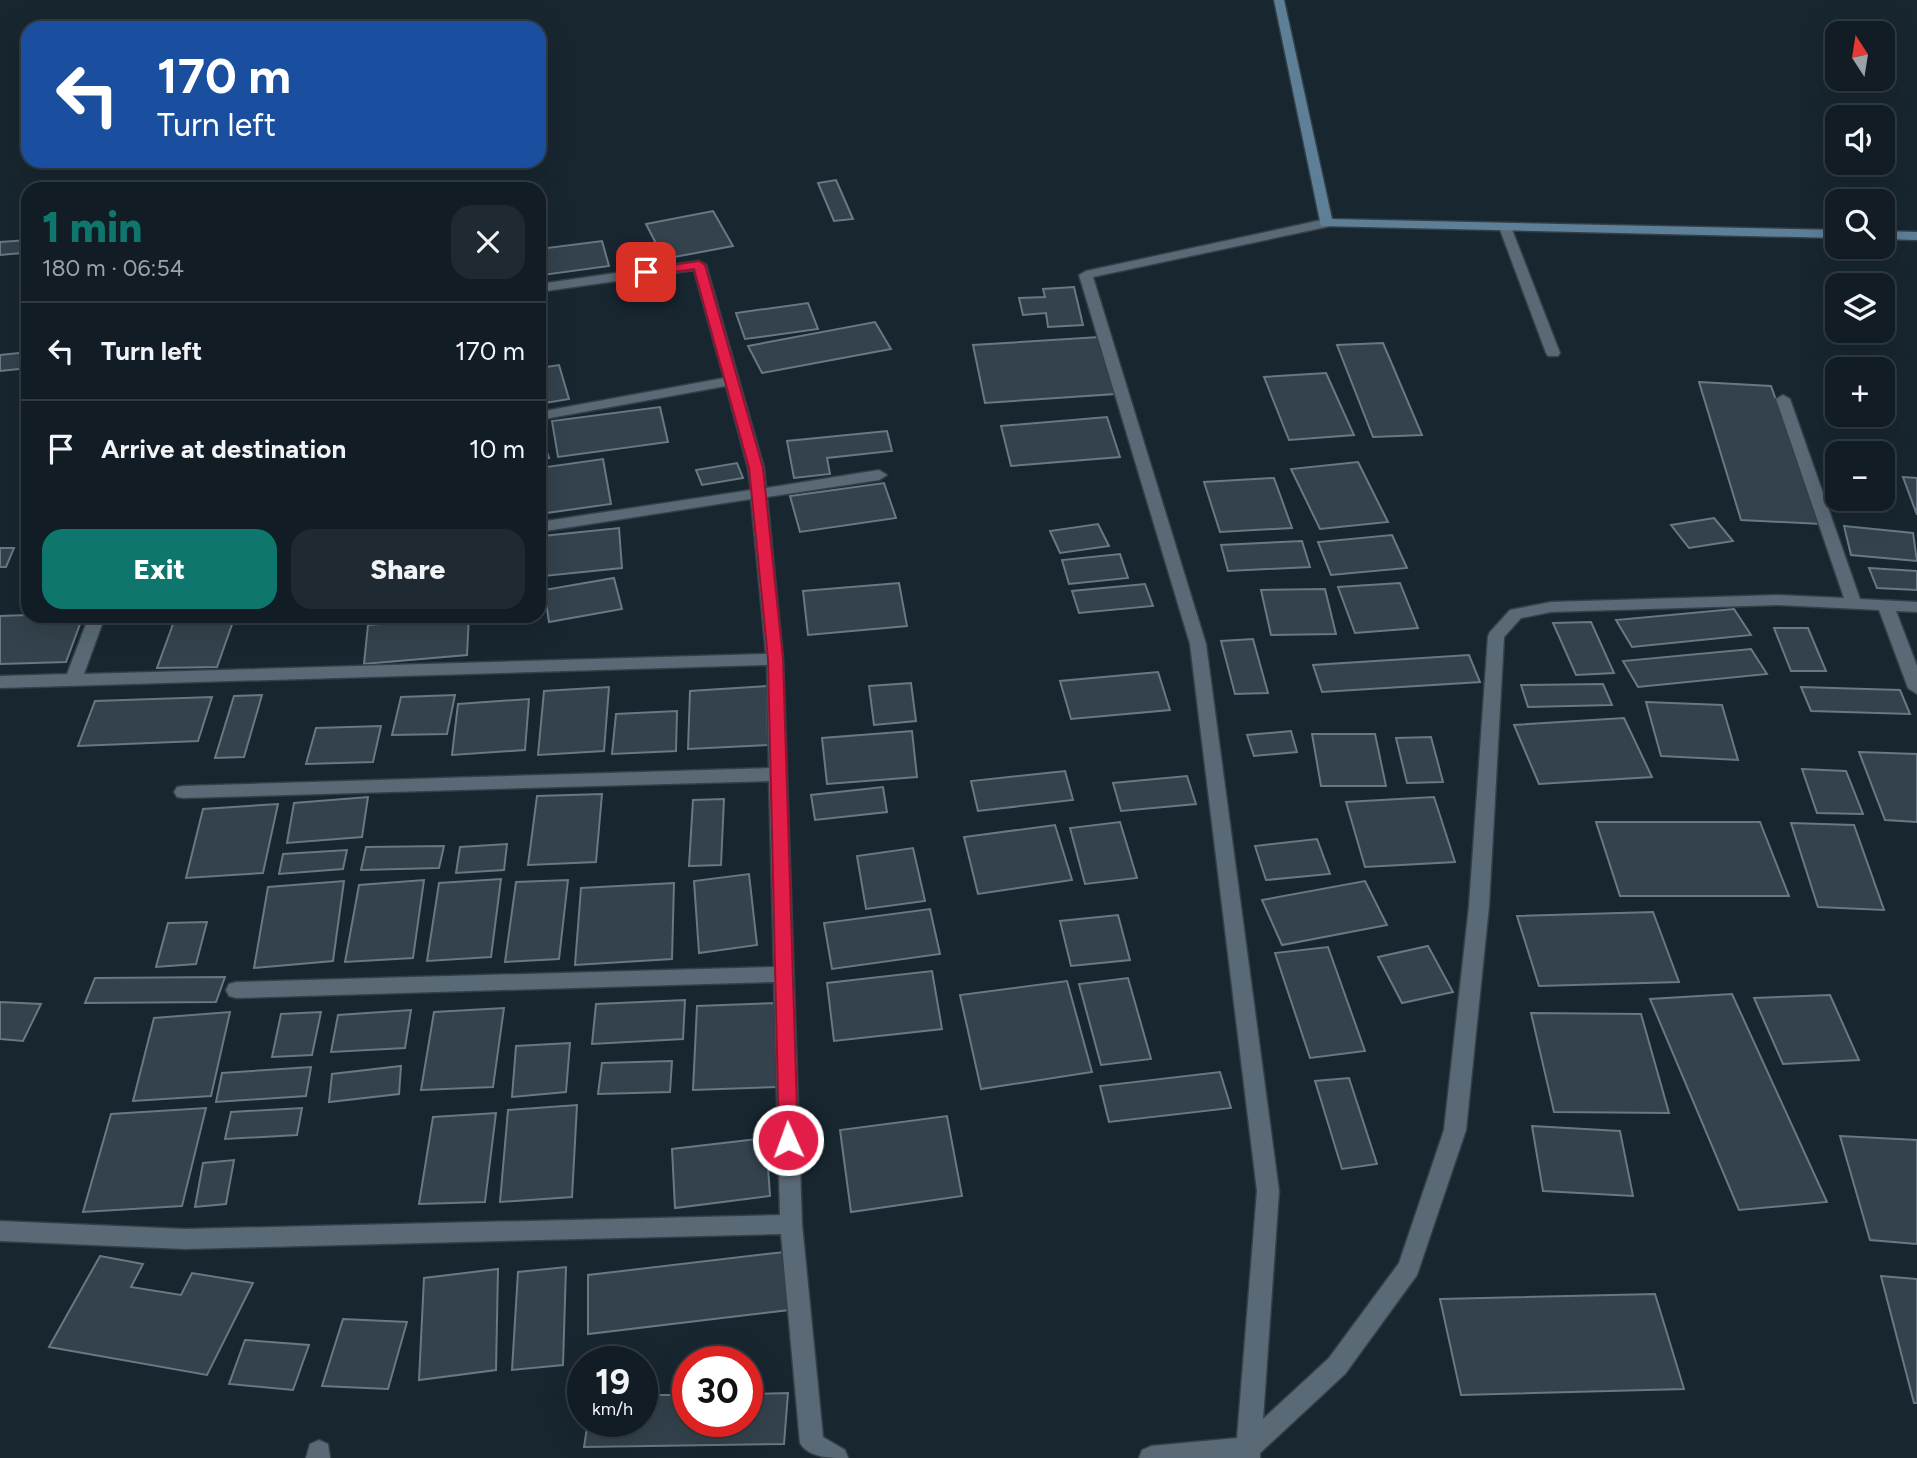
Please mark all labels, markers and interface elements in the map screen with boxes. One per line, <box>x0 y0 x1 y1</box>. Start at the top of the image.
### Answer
north arrow <box>1825 21 1895 91</box>
map controls <box>1825 21 1895 511</box>
text: 170 m <box>157 46 291 105</box>
icon: left <box>42 49 133 140</box>
button: sound <box>1825 105 1895 175</box>
text: Turn left <box>157 106 276 144</box>
button: search <box>1825 189 1895 259</box>
text: 1 min <box>42 202 142 253</box>
button: close <box>451 205 525 279</box>
pin <box>616 242 676 302</box>
icon: arrive <box>627 253 665 291</box>
text: 180 m · 06:54 <box>42 254 184 282</box>
button: layers <box>1825 273 1895 343</box>
icon: left <box>42 332 80 370</box>
text: Turn left <box>101 335 202 367</box>
text: 170 m <box>455 335 525 367</box>
button: + <box>1825 357 1895 427</box>
icon: arrive <box>42 430 80 468</box>
text: Arrive at destination <box>101 433 346 465</box>
text: 10 m <box>469 433 525 465</box>
button: − <box>1825 441 1895 511</box>
button: Exit <box>42 529 277 609</box>
button: Share <box>291 529 525 609</box>
position arrow <box>751 1103 825 1177</box>
speed limit sign: 30 <box>672 1346 763 1437</box>
text: 19 <box>595 1361 630 1403</box>
text: km/h <box>592 1398 633 1420</box>

